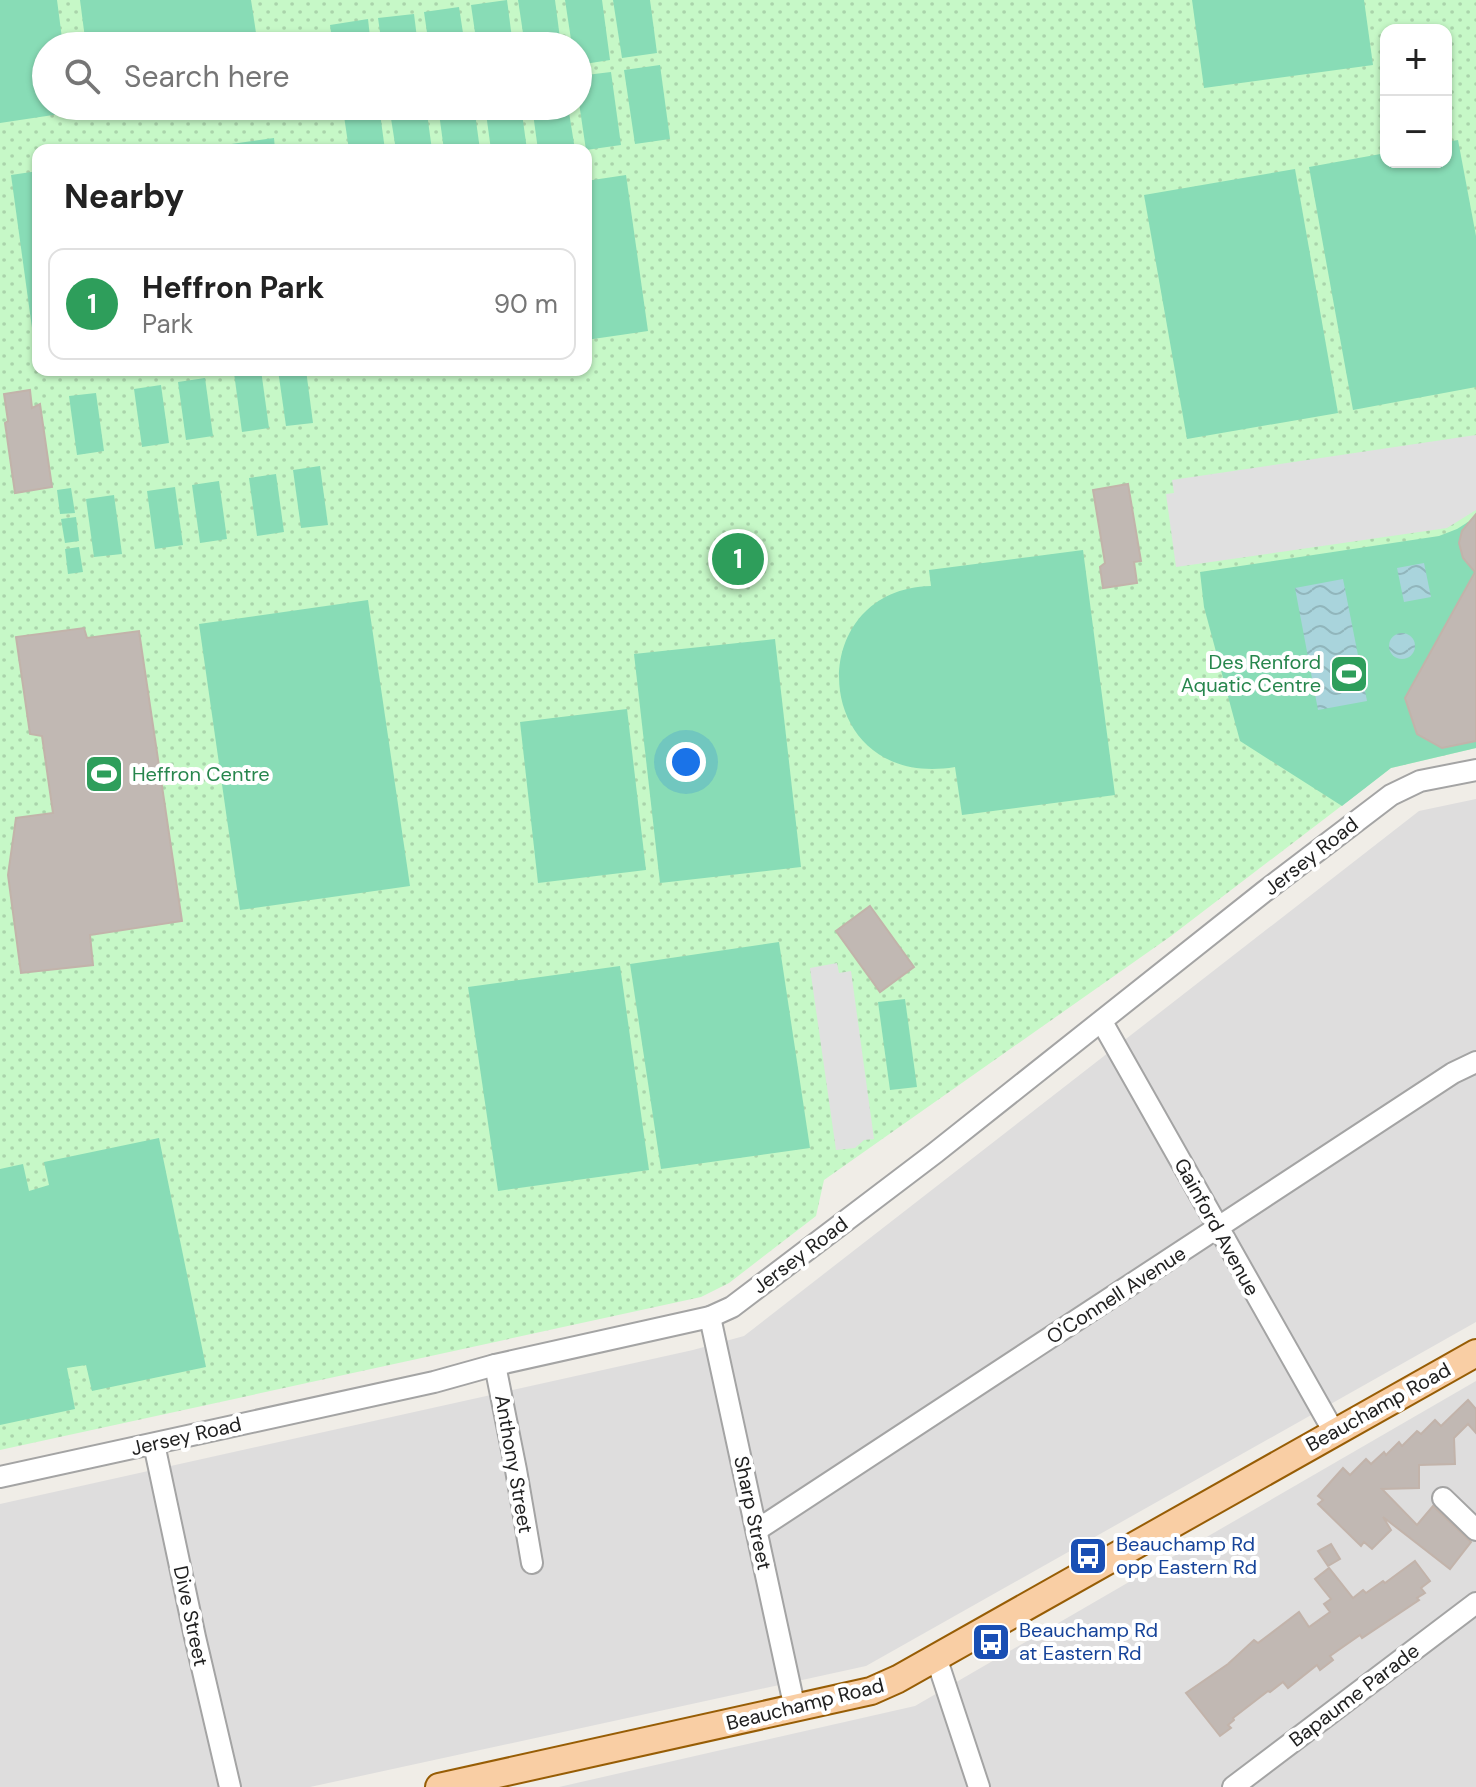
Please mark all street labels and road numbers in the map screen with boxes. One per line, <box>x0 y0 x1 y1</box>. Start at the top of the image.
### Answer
street label: Jersey Road <box>1259 811 1363 901</box>
street label: Gainford Avenue <box>1168 1154 1266 1300</box>
street label: Jersey Road <box>747 1211 853 1299</box>
street label: O'Connell Avenue <box>1041 1240 1191 1350</box>
street label: Beauchamp Road <box>1301 1356 1455 1458</box>
street label: Anthony Street <box>489 1393 539 1535</box>
street label: Jersey Road <box>128 1411 244 1461</box>
street label: Sharp Street <box>728 1454 778 1573</box>
street label: Dive Street <box>168 1563 214 1669</box>
street label: Bapaume Parade <box>1284 1638 1424 1752</box>
street label: Beauchamp Road <box>723 1672 887 1736</box>

